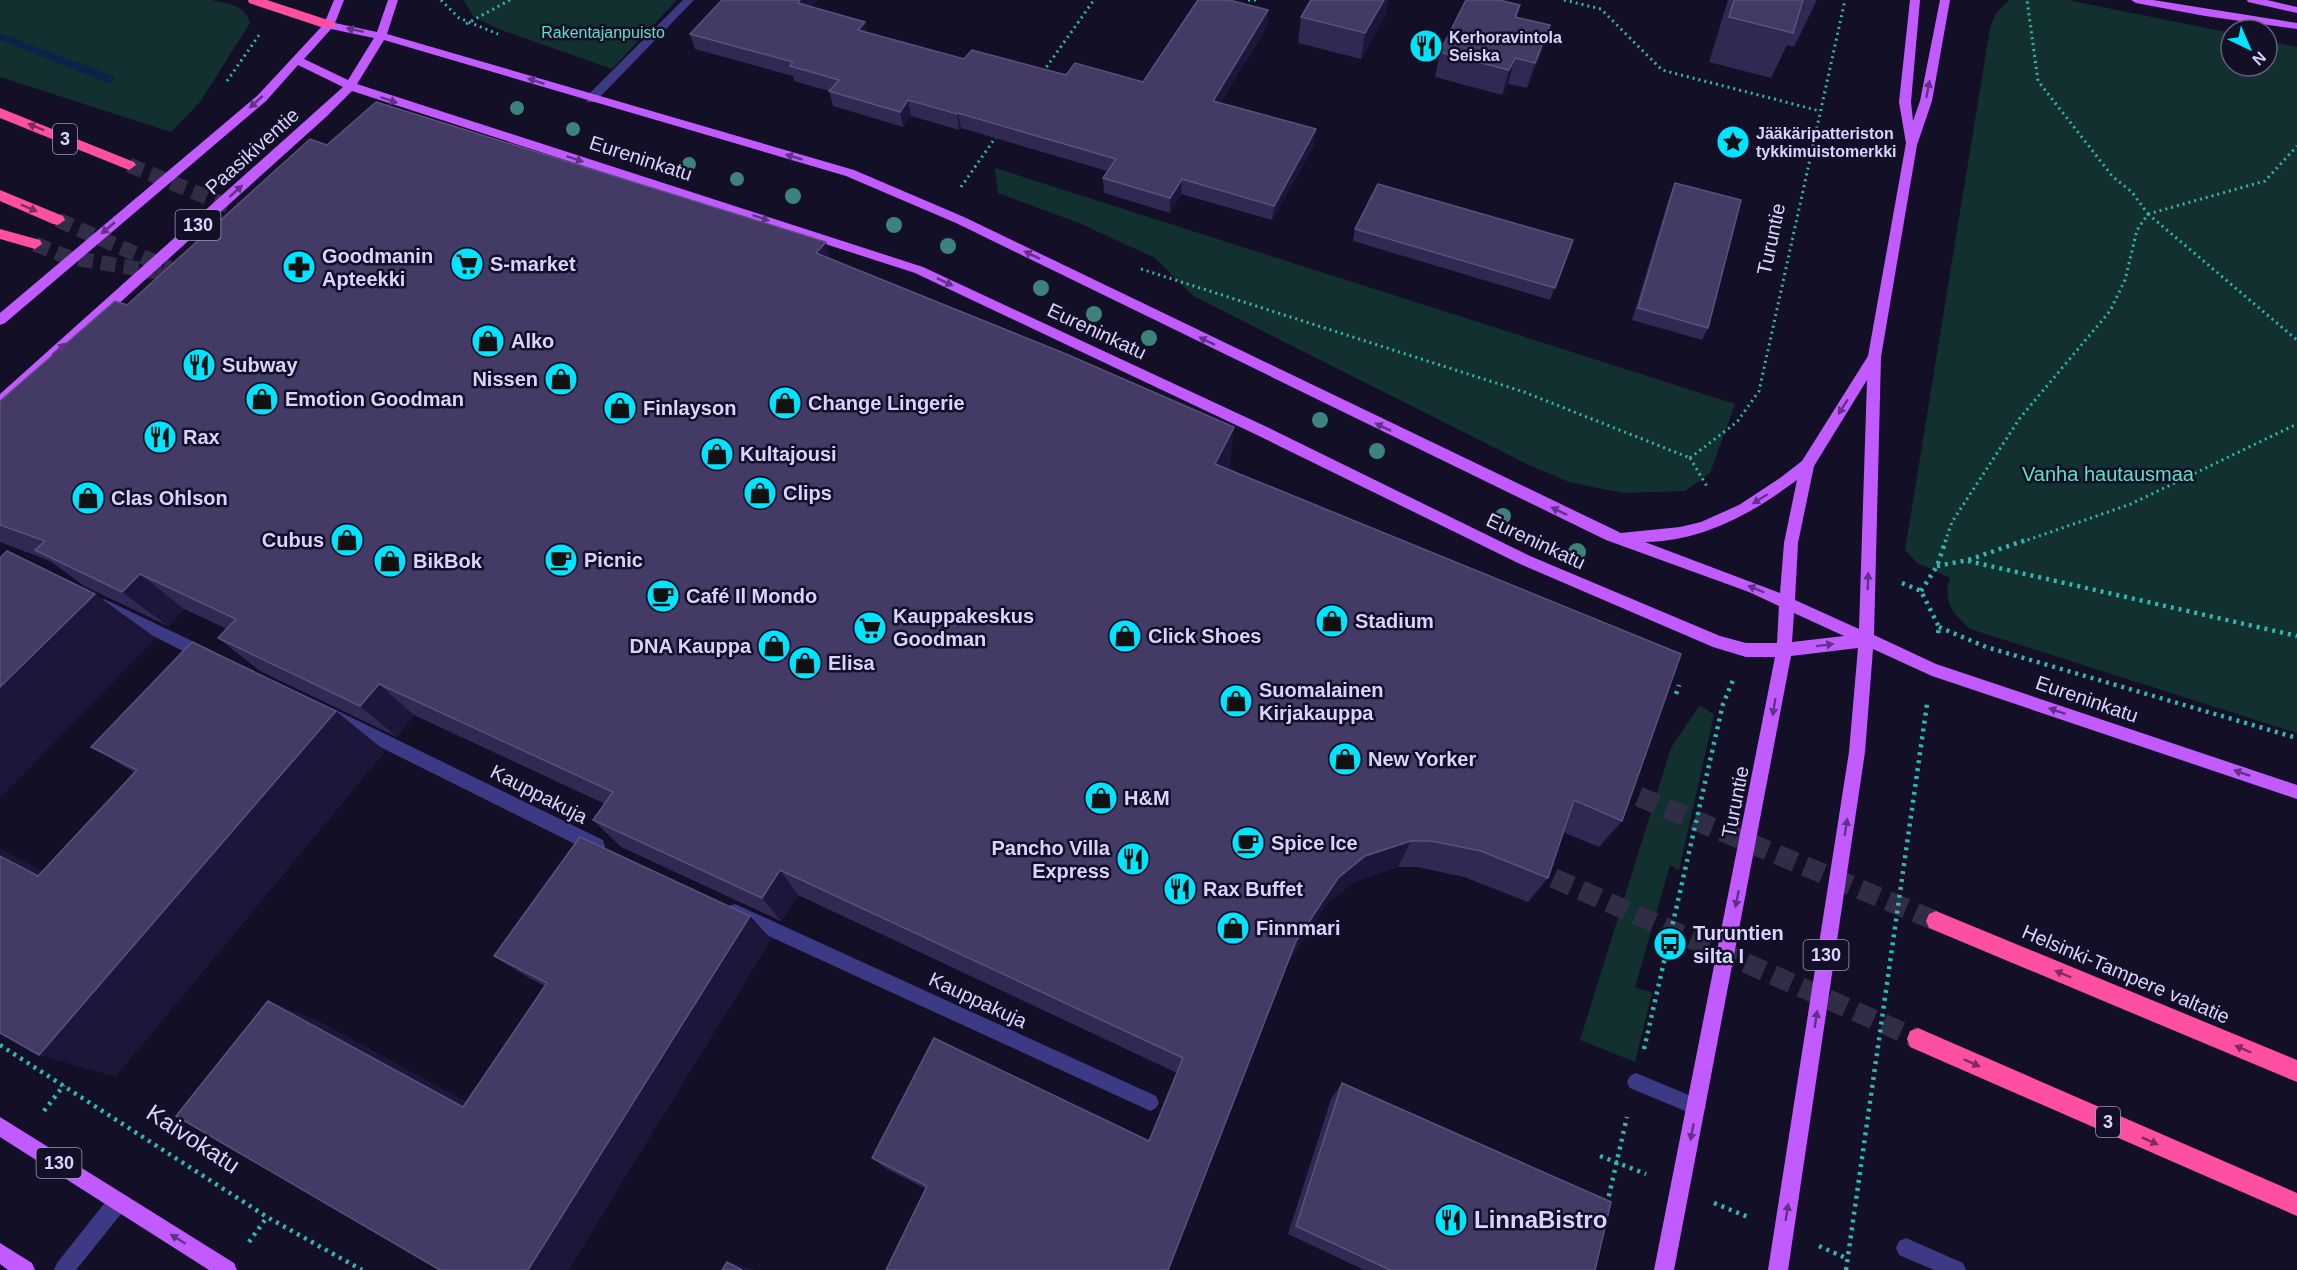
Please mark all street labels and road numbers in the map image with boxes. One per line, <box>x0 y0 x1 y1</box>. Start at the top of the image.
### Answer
street label: Paasikiventie <box>201 103 303 199</box>
road number: 3 <box>53 124 77 154</box>
street label: Eureninkatu <box>587 131 695 185</box>
street label: Turuntie <box>1753 201 1789 277</box>
road number: 130 <box>176 210 220 240</box>
street label: Eureninkatu <box>1044 298 1150 364</box>
street label: Eureninkatu <box>1483 508 1589 574</box>
street label: Eureninkatu <box>2033 671 2141 727</box>
street label: Kauppakuja <box>487 760 592 828</box>
street label: Turuntie <box>1717 764 1753 840</box>
street label: Helsinki-Tampere valtatie <box>2019 920 2233 1028</box>
road number: 130 <box>1804 940 1848 970</box>
street label: Kauppakuja <box>925 968 1031 1033</box>
street label: Kaivokatu <box>142 1099 245 1179</box>
road number: 3 <box>2096 1107 2120 1137</box>
road number: 130 <box>36 1148 82 1178</box>

